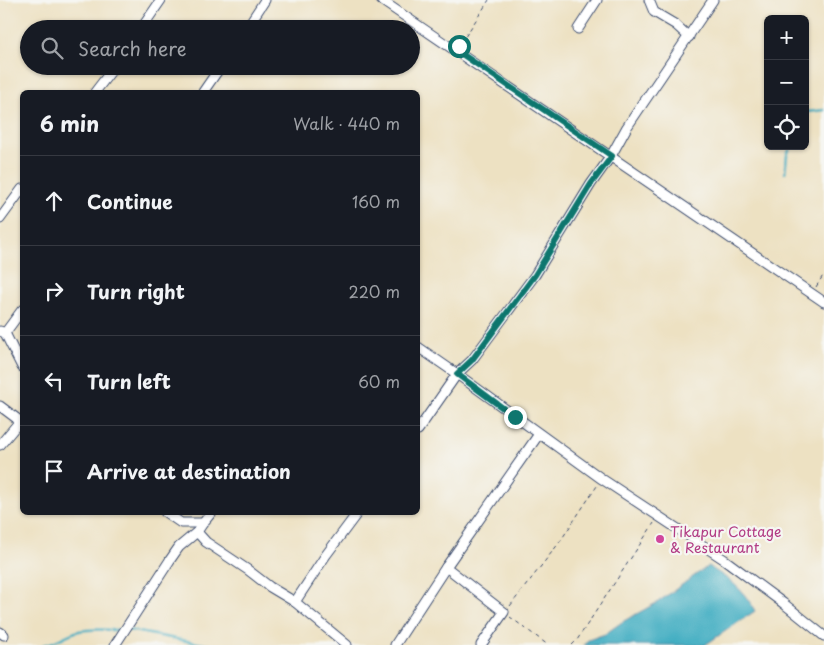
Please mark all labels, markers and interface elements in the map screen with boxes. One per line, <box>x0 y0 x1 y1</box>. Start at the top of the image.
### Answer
map controls <box>764 15 809 150</box>
button: + <box>764 15 809 60</box>
search box <box>20 20 420 75</box>
icon: search <box>38 34 66 62</box>
text: Search here <box>78 34 187 62</box>
route start <box>448 35 471 58</box>
button: − <box>764 60 809 105</box>
button: locate <box>764 105 809 150</box>
text: 6 min <box>40 107 99 139</box>
text: Walk · 440 m <box>293 111 400 135</box>
icon: ahead <box>40 187 68 215</box>
text: Continue <box>87 187 173 215</box>
text: 160 m <box>352 189 400 213</box>
icon: right <box>40 277 68 305</box>
text: Turn right <box>87 277 185 305</box>
text: 220 m <box>349 279 400 303</box>
icon: left <box>40 367 68 395</box>
text: Turn left <box>87 367 171 395</box>
text: 60 m <box>358 369 400 393</box>
route end <box>504 406 527 429</box>
icon: arrive <box>40 457 68 485</box>
text: Arrive at destination <box>87 457 291 485</box>
place label: Tikapur Cottage & Restaurant <box>670 521 781 558</box>
marker: Tikapur Cottage & Restaurant <box>654 533 666 545</box>

